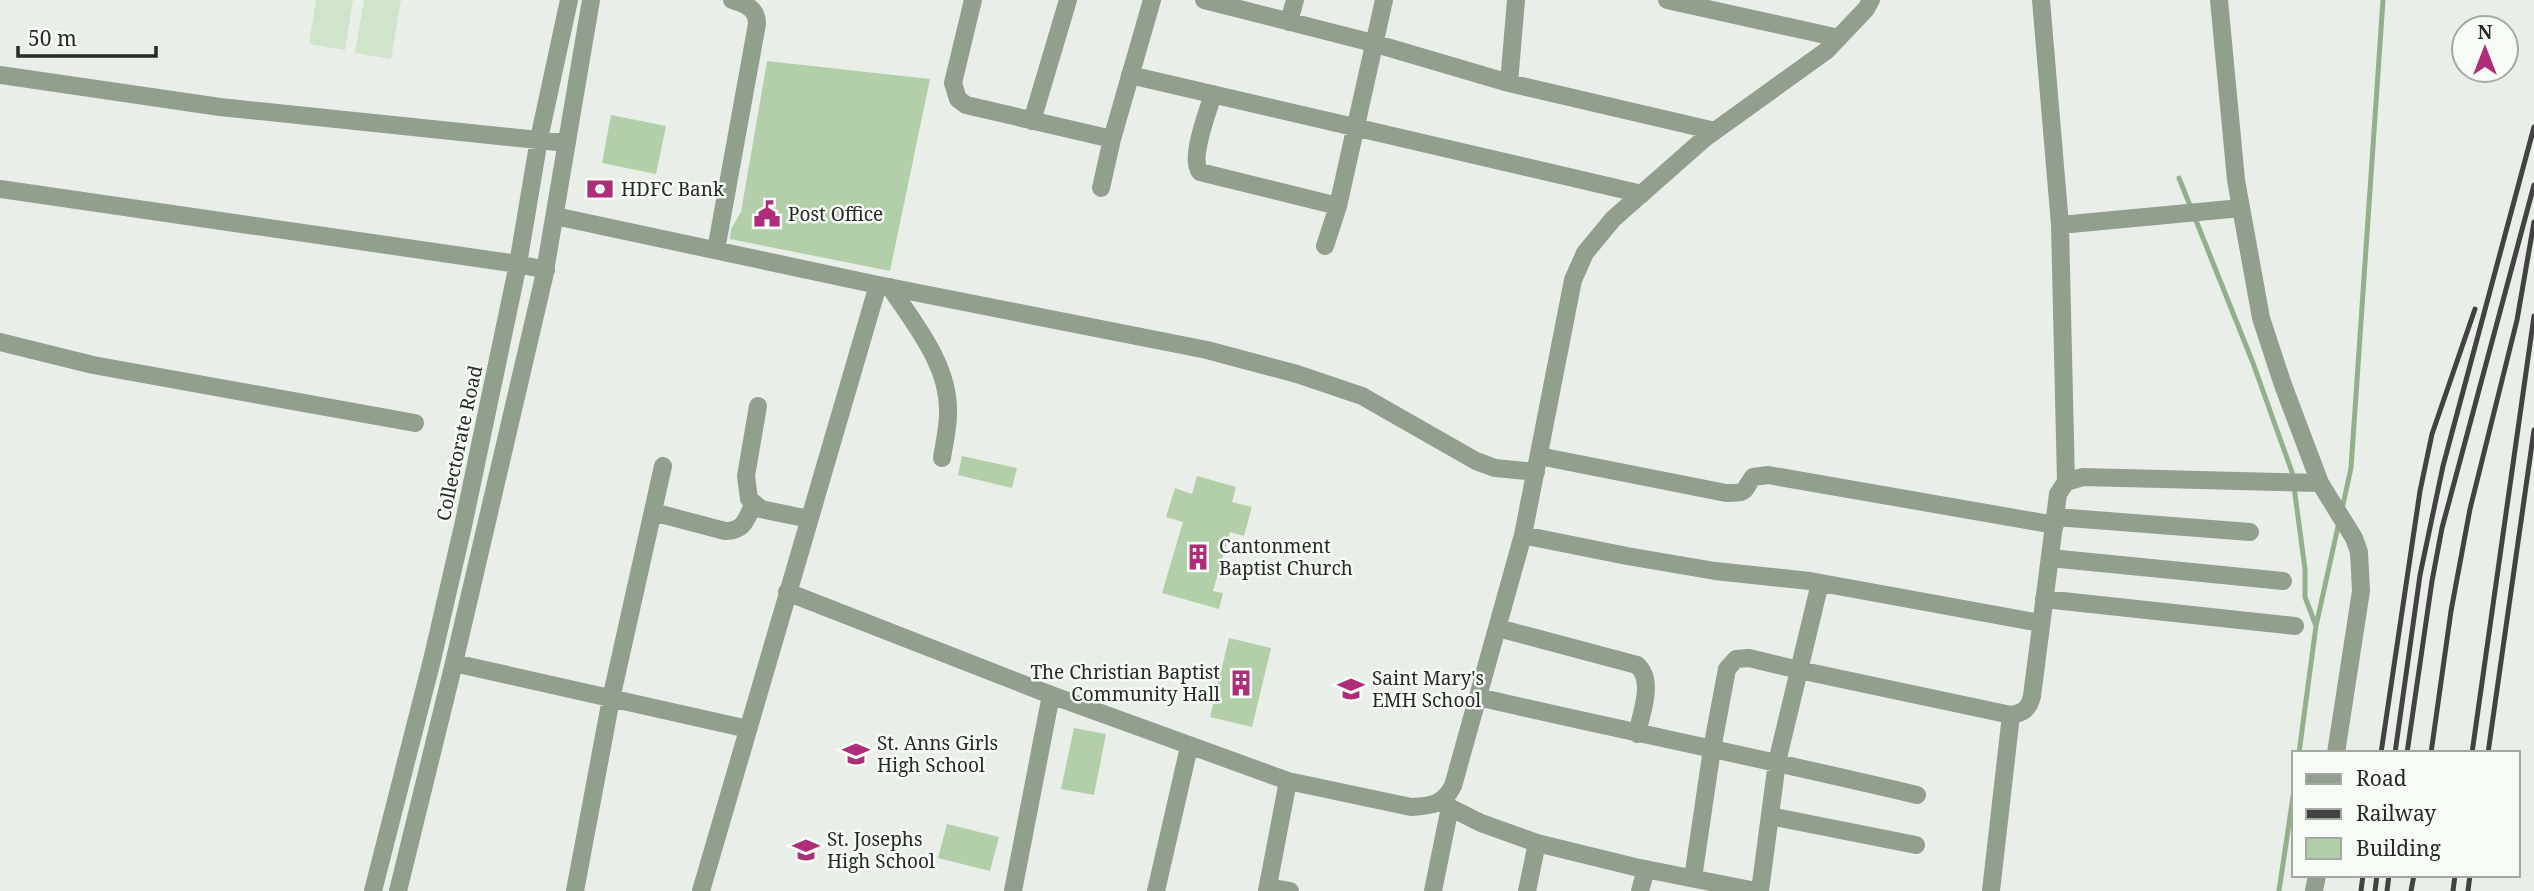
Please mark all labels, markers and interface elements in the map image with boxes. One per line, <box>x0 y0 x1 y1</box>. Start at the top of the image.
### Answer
scale bar <box>18 14 156 58</box>
north arrow <box>2450 14 2520 84</box>
text: N <box>2478 19 2493 45</box>
text: 50 m <box>28 24 77 52</box>
bank icon: HDFC Bank <box>585 174 615 204</box>
place label: HDFC Bank <box>621 176 725 202</box>
public building icon: Post Office <box>752 199 782 229</box>
place label: Post Office <box>788 201 883 227</box>
street label: Collectorate Road <box>430 362 488 523</box>
place label: Cantonment Baptist Church <box>1219 533 1353 581</box>
building icon: Cantonment Baptist Church <box>1183 542 1213 572</box>
place label: The Christian Baptist Community Hall <box>1030 659 1220 707</box>
place label: Saint Mary's EMH School <box>1372 665 1484 713</box>
building icon: The Christian Baptist Community Hall <box>1226 668 1256 698</box>
school or university icon: Saint Mary's EMH School <box>1336 674 1366 704</box>
place label: St. Anns Girls High School <box>877 730 998 778</box>
school or university icon: St. Anns Girls High School <box>841 739 871 769</box>
legend <box>2292 751 2520 877</box>
text: Road <box>2356 764 2407 792</box>
text: Railway <box>2356 799 2436 827</box>
place label: St. Josephs High School <box>827 826 935 874</box>
text: Building <box>2356 834 2441 862</box>
school or university icon: St. Josephs High School <box>791 835 821 865</box>

